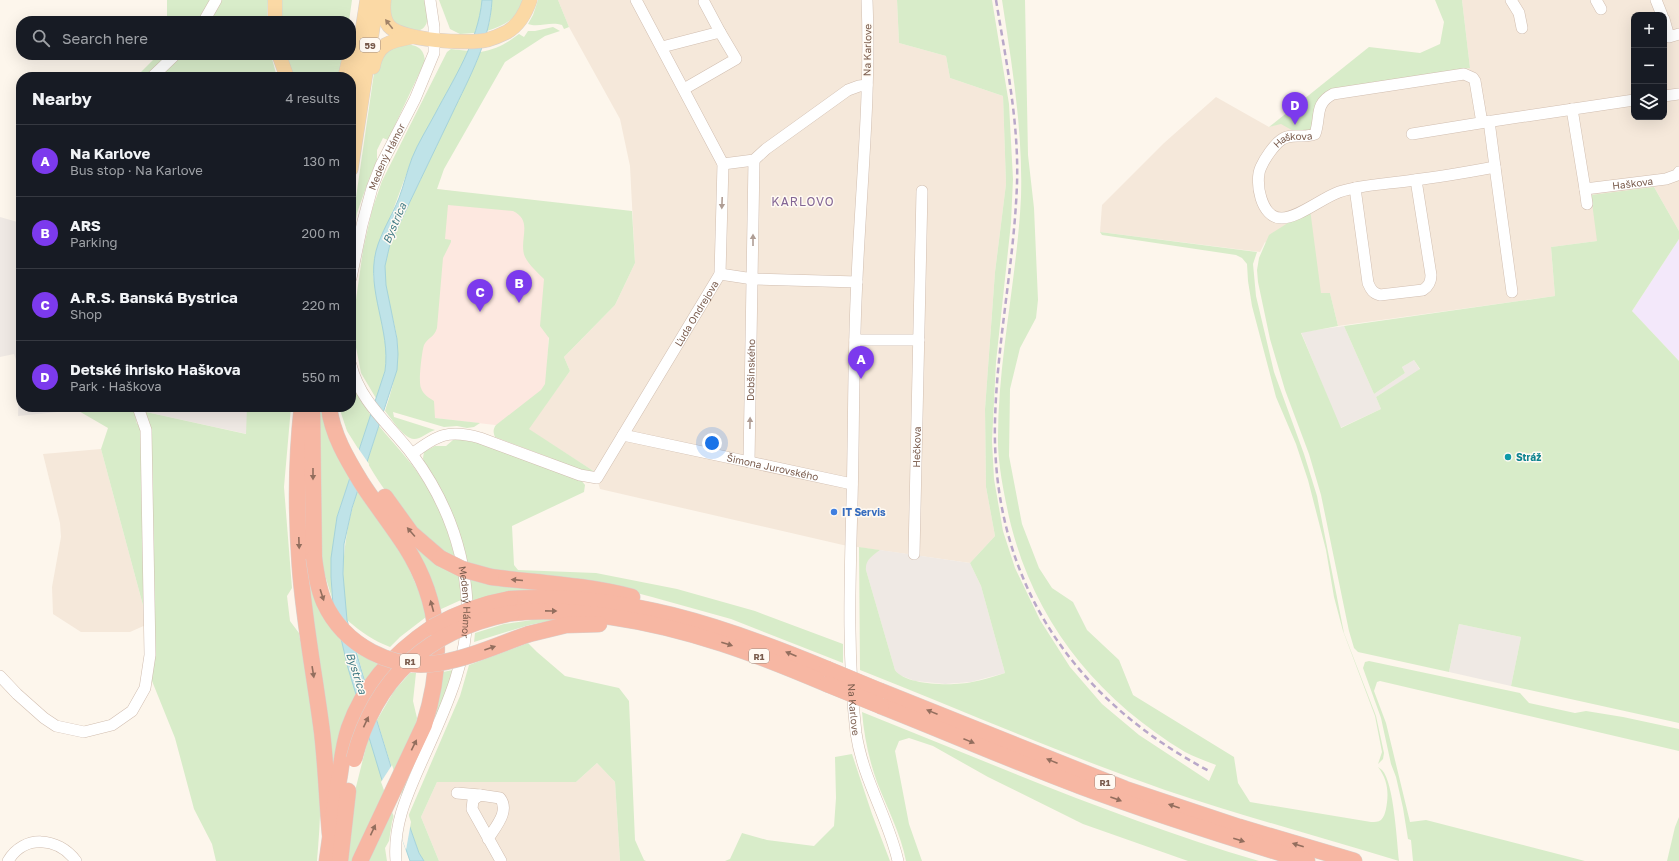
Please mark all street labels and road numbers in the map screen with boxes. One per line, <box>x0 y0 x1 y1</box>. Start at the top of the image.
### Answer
street label: Na Karlove <box>861 24 873 76</box>
road number: 59 <box>360 38 380 52</box>
street label: Medený Hámor <box>366 121 407 192</box>
street label: Haškova <box>1271 129 1313 150</box>
street label: Haškova <box>1612 175 1654 192</box>
street label: Ľuda Ondrejova <box>672 278 721 348</box>
street label: Dobšinského <box>744 339 757 401</box>
street label: Hečkova <box>910 426 923 468</box>
street label: Šimona Jurovského <box>725 450 820 483</box>
street label: Medený Hámor <box>457 565 473 639</box>
road number: R1 <box>749 649 769 663</box>
road number: R1 <box>400 654 420 668</box>
street label: Na Karlove <box>846 683 862 736</box>
road number: R1 <box>1095 775 1115 789</box>

